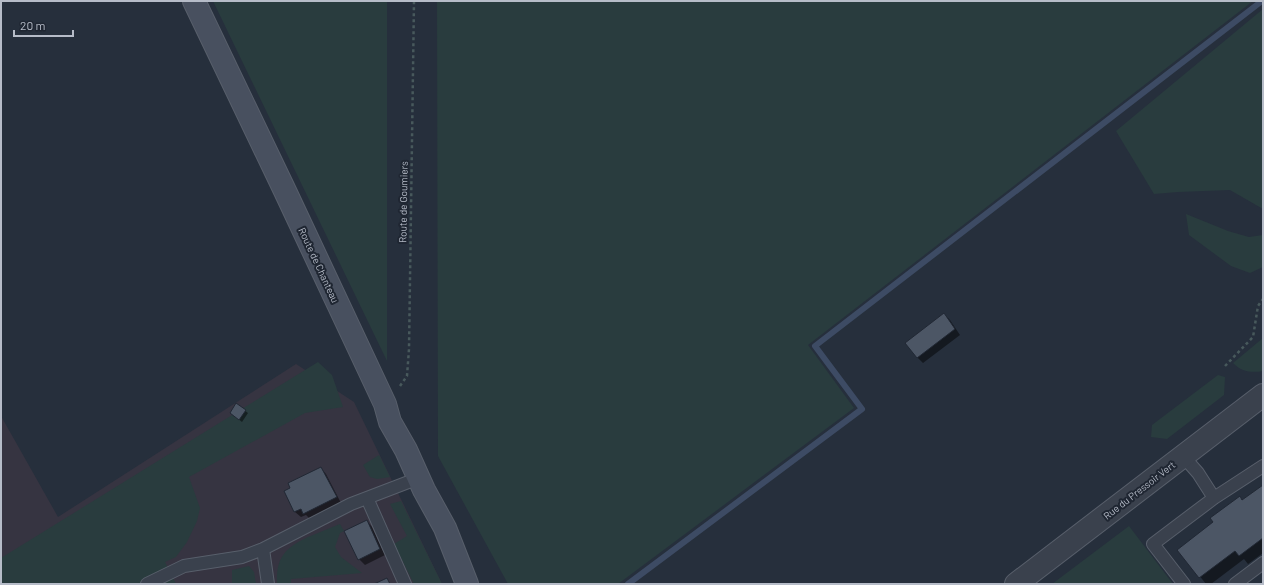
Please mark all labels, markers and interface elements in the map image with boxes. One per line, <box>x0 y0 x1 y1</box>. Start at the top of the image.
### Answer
scale bar <box>14 12 73 38</box>
text: 20 m <box>20 18 46 32</box>
street label: Route de Goumiers <box>396 161 410 243</box>
street label: Route de Chanteau <box>296 225 342 305</box>
street label: Rue du Pressoir Vert <box>1101 458 1178 522</box>

